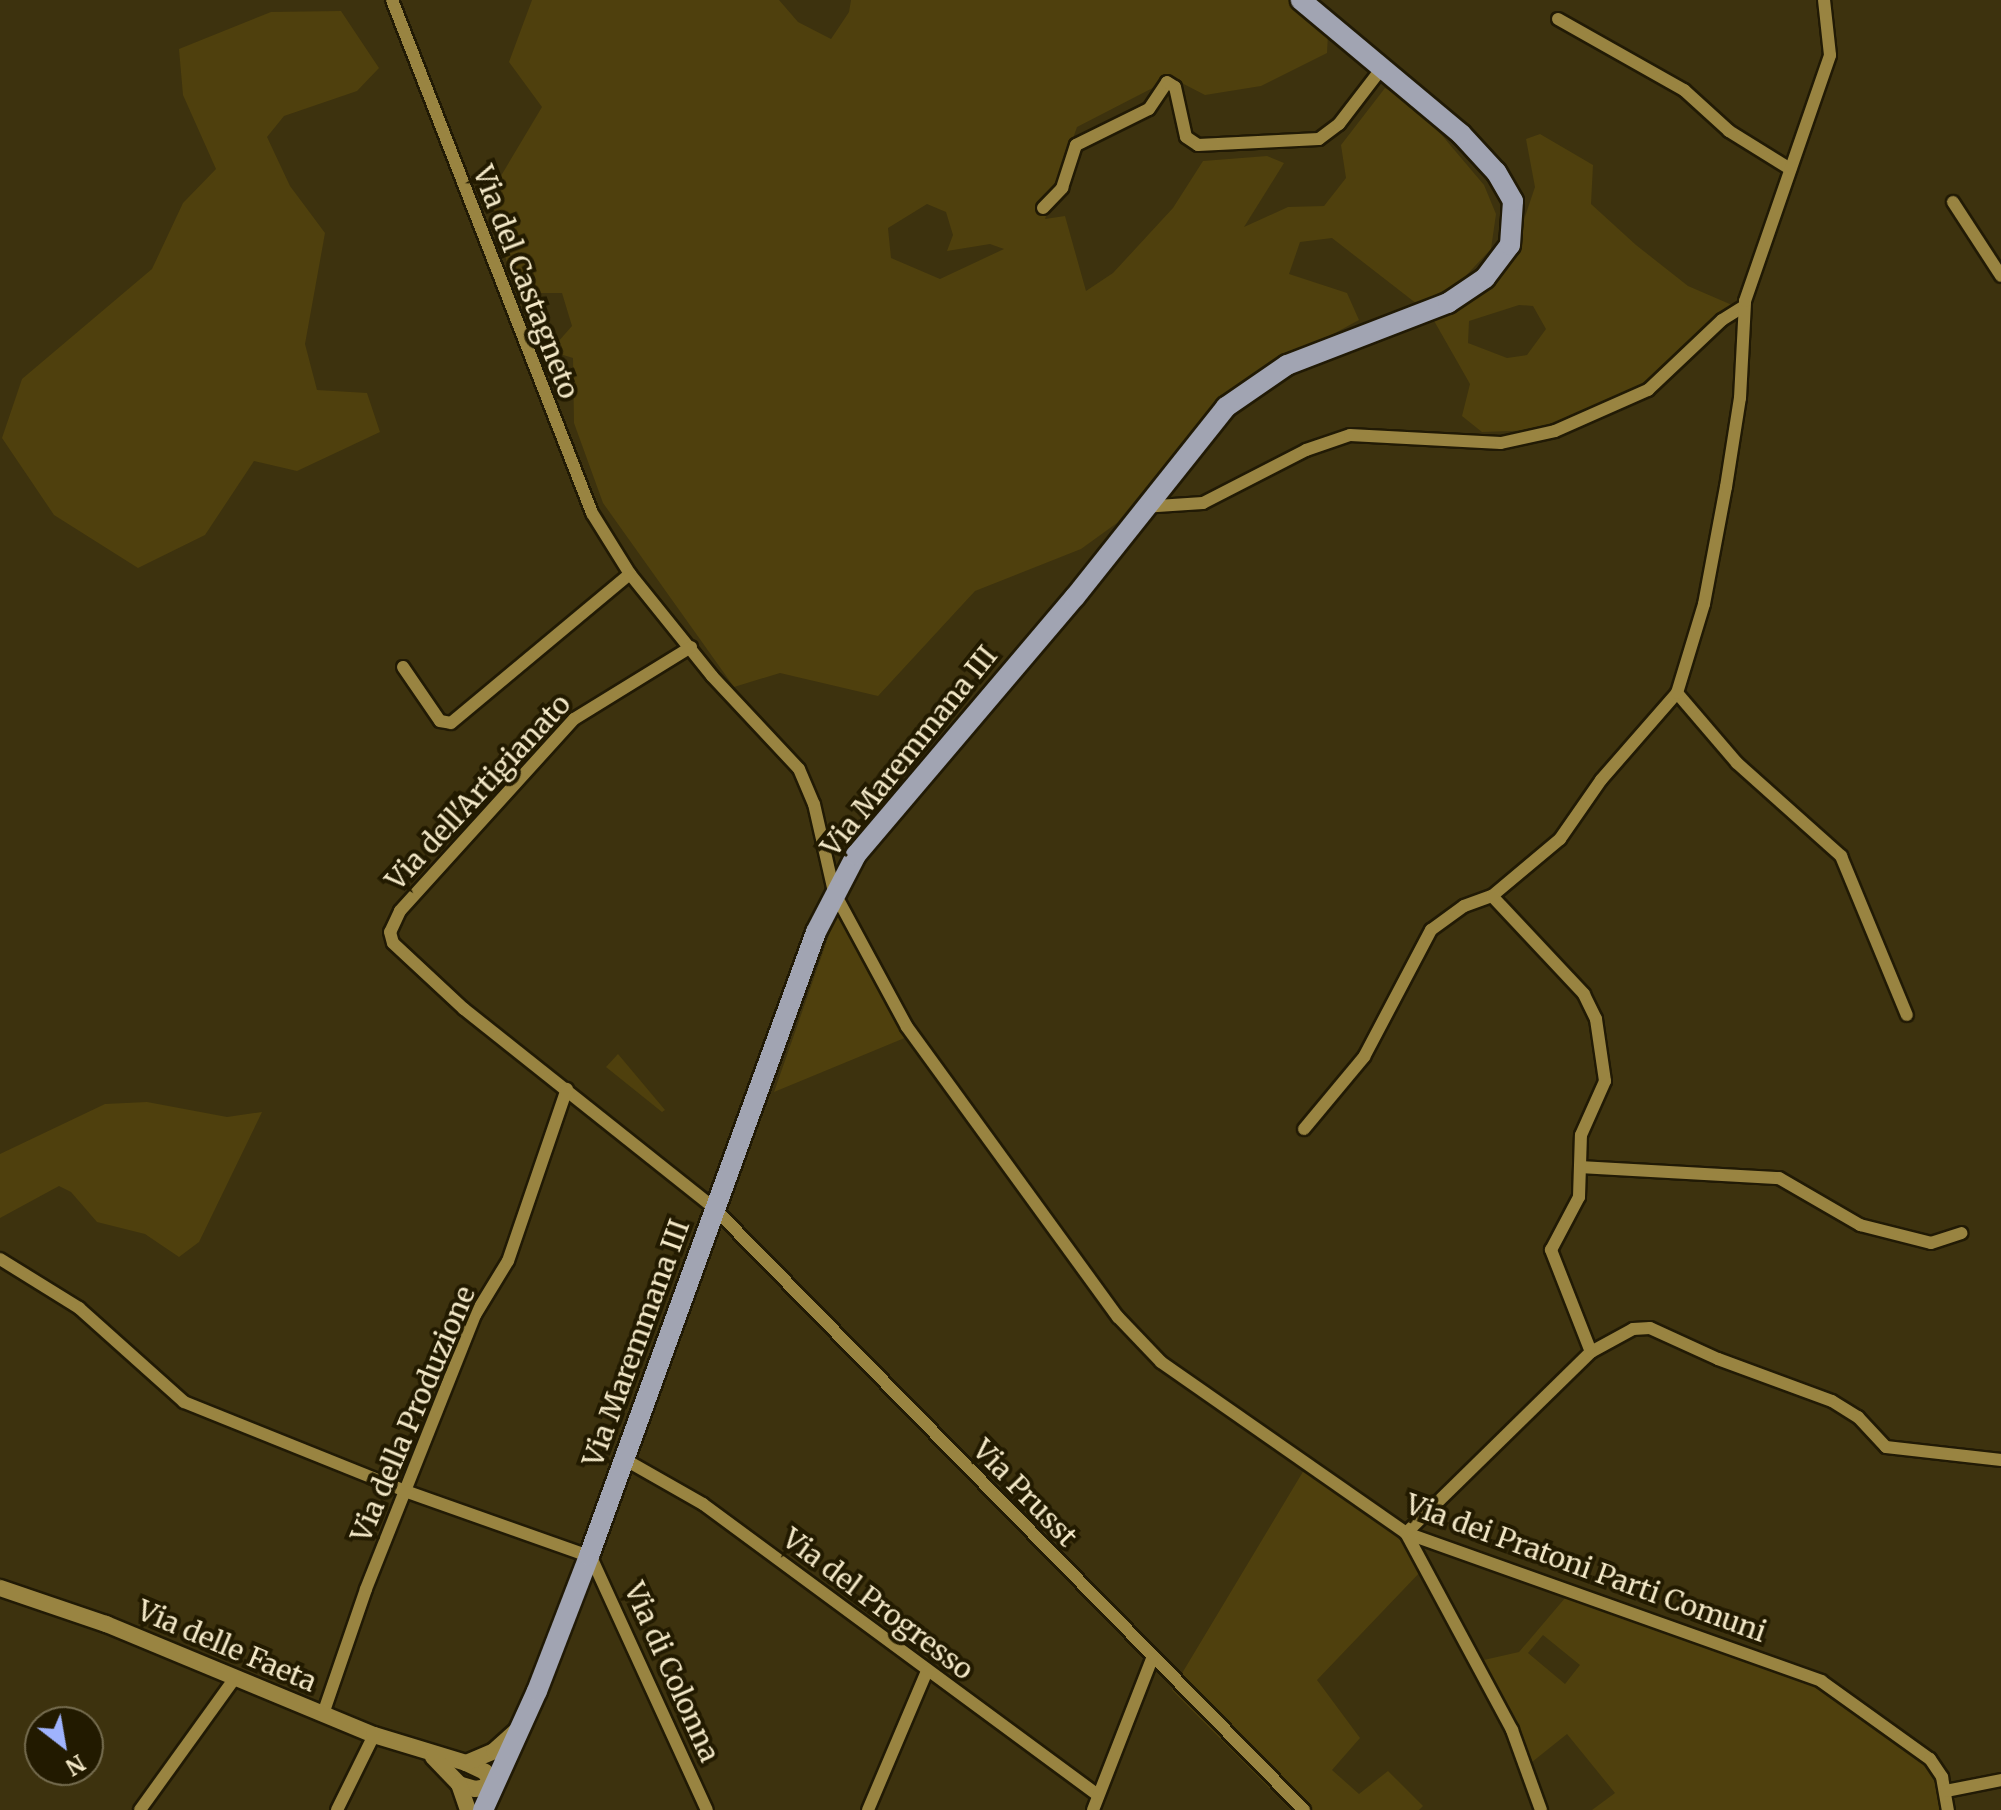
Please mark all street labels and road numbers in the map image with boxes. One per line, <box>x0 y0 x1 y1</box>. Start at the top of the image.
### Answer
street label: Via del Castagneto <box>466 161 586 403</box>
street label: Via Maremmana III <box>814 639 1004 863</box>
street label: Via dell'Artigianato <box>379 687 577 897</box>
street label: Via Maremmana III <box>576 1215 696 1471</box>
street label: Via della Produzione <box>344 1281 482 1547</box>
street label: Via Prusst <box>966 1433 1084 1553</box>
street label: Via dei Pratoni Parti Comuni <box>1401 1487 1771 1649</box>
street label: Via del Progresso <box>776 1521 980 1687</box>
street label: Via di Colonna <box>617 1577 727 1767</box>
street label: Via delle Faeta <box>132 1593 322 1699</box>

